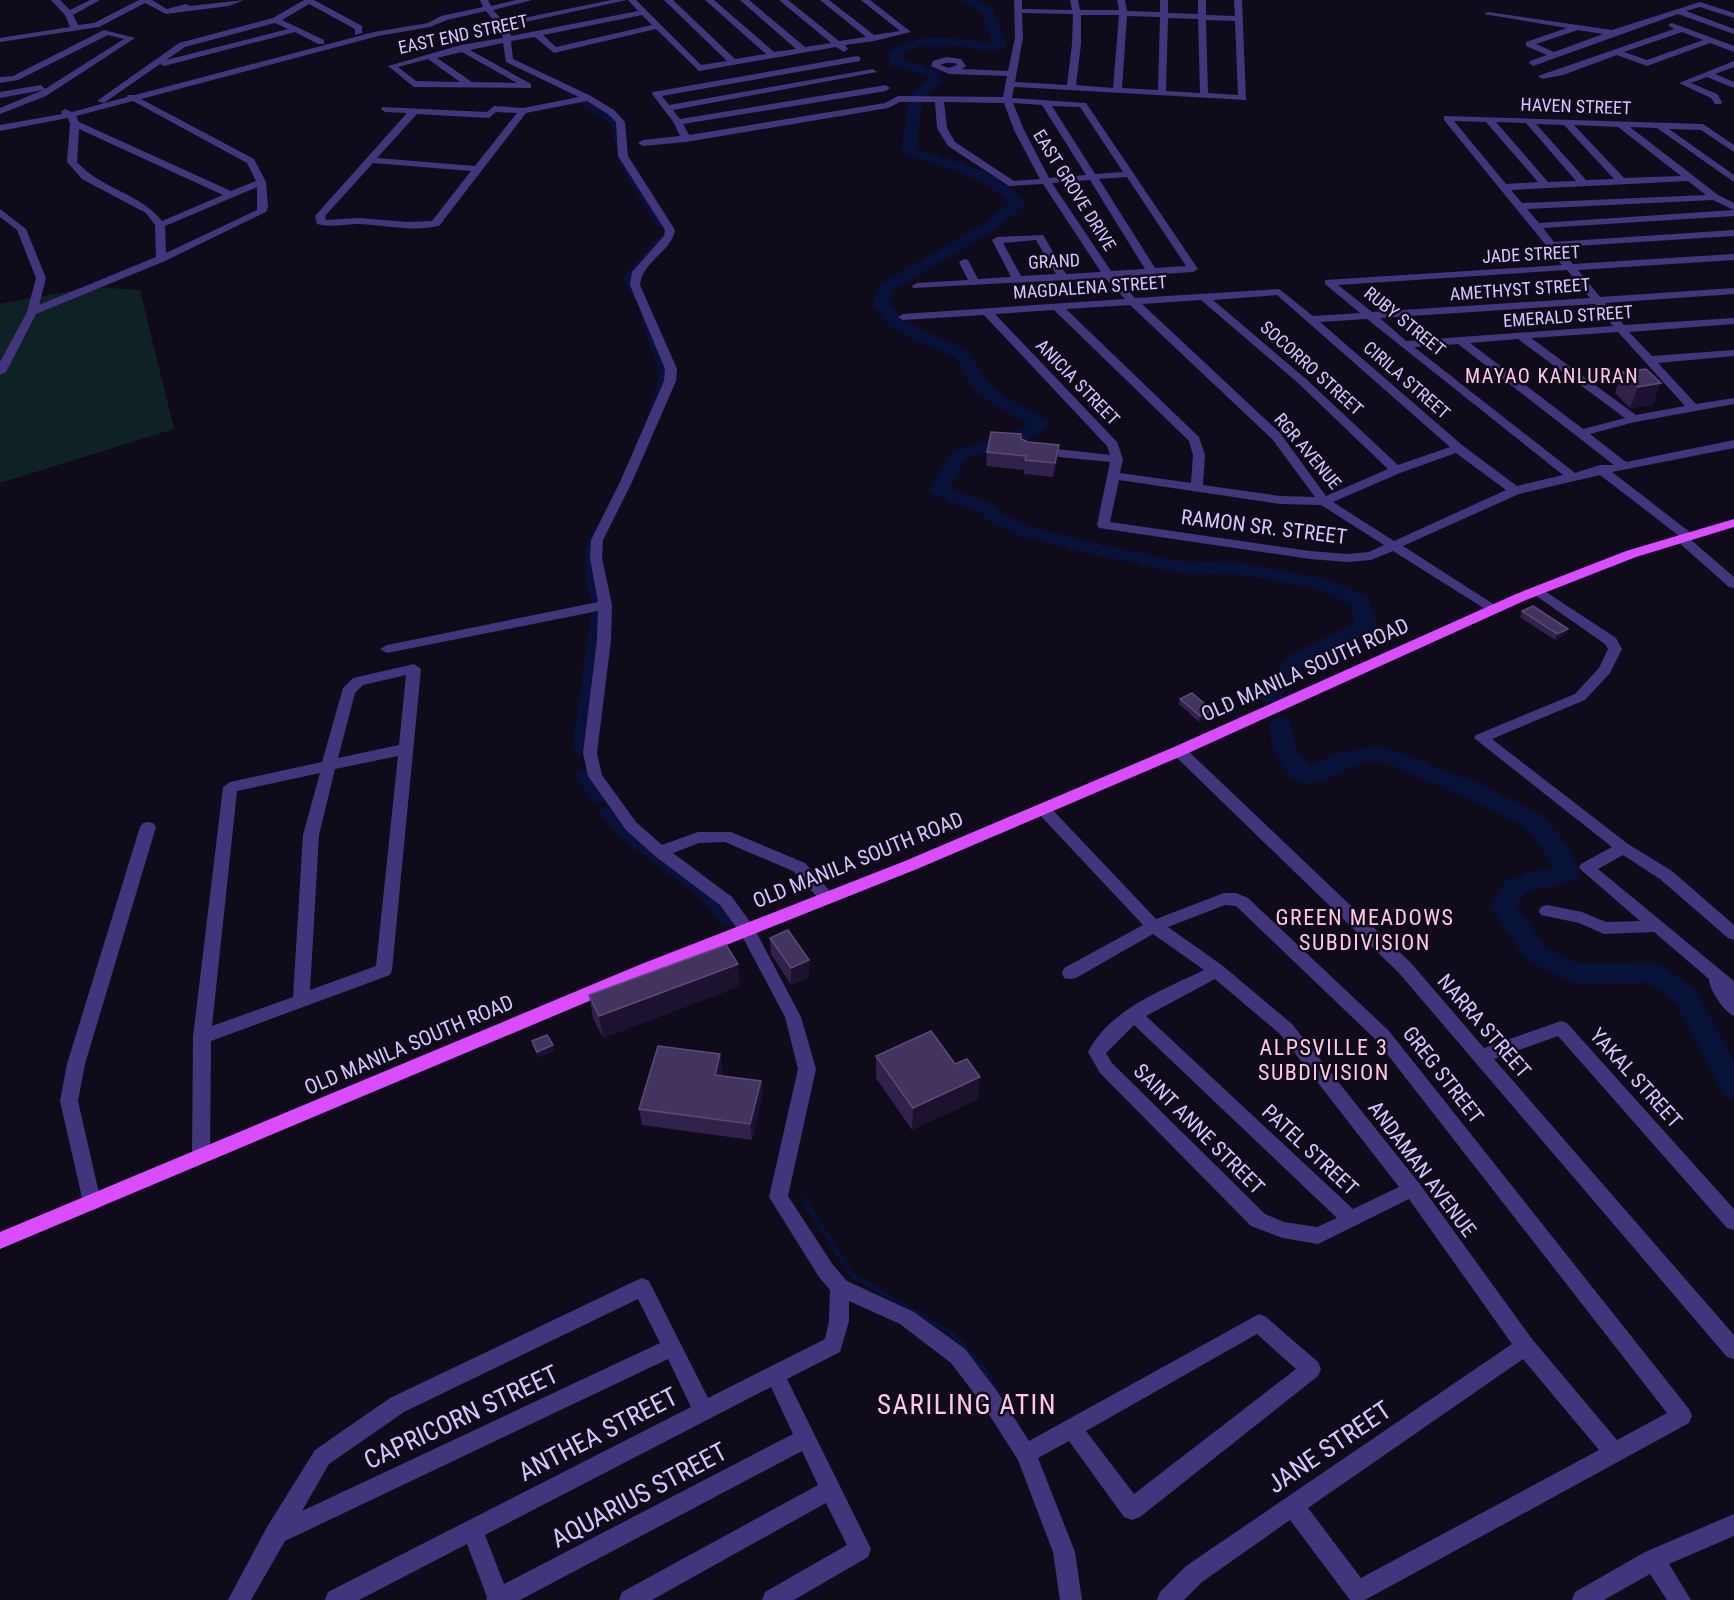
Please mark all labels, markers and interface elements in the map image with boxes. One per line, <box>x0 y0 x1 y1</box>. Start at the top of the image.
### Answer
street label: EAST END STREET <box>396 10 530 58</box>
street label: HAVEN STREET <box>1520 94 1632 118</box>
street label: EAST GROVE DRIVE <box>1029 125 1121 255</box>
street label: JADE STREET <box>1482 241 1580 267</box>
street label: GRAND <box>1027 249 1081 273</box>
street label: MAGDALENA STREET <box>1012 271 1168 303</box>
street label: AMETHYST STREET <box>1449 274 1591 304</box>
street label: RUBY STREET <box>1360 282 1450 360</box>
street label: EMERALD STREET <box>1502 301 1634 331</box>
street label: SOCORRO STREET <box>1256 316 1368 420</box>
street label: ANICIA STREET <box>1032 335 1124 429</box>
street label: CIRILA STREET <box>1359 337 1455 423</box>
district label: MAYAO KANLURAN <box>1465 364 1639 388</box>
street label: RGR AVENUE <box>1270 409 1346 493</box>
street label: RAMON SR. STREET <box>1180 505 1348 549</box>
street label: OLD MANILA SOUTH ROAD <box>1197 613 1413 727</box>
street label: OLD MANILA SOUTH ROAD <box>749 807 967 913</box>
district label: GREEN MEADOWS SUBDIVISION <box>1276 905 1454 955</box>
street label: NARRA STREET <box>1432 969 1536 1083</box>
street label: OLD MANILA SOUTH ROAD <box>301 990 517 1100</box>
street label: GREG STREET <box>1398 1022 1488 1128</box>
street label: YAKAL STREET <box>1585 1023 1687 1133</box>
district label: ALPSVILLE 3 SUBDIVISION <box>1258 1035 1390 1085</box>
street label: SAINT ANNE STREET <box>1129 1059 1269 1199</box>
street label: ANDAMAN AVENUE <box>1363 1096 1481 1242</box>
street label: PATEL STREET <box>1257 1100 1363 1200</box>
street label: CAPRICORN STREET <box>359 1359 563 1475</box>
street label: ANTHEA STREET <box>513 1381 683 1487</box>
district label: SARILING ATIN <box>877 1389 1057 1421</box>
street label: JANE STREET <box>1261 1395 1397 1499</box>
street label: AQUARIUS STREET <box>546 1436 732 1554</box>

